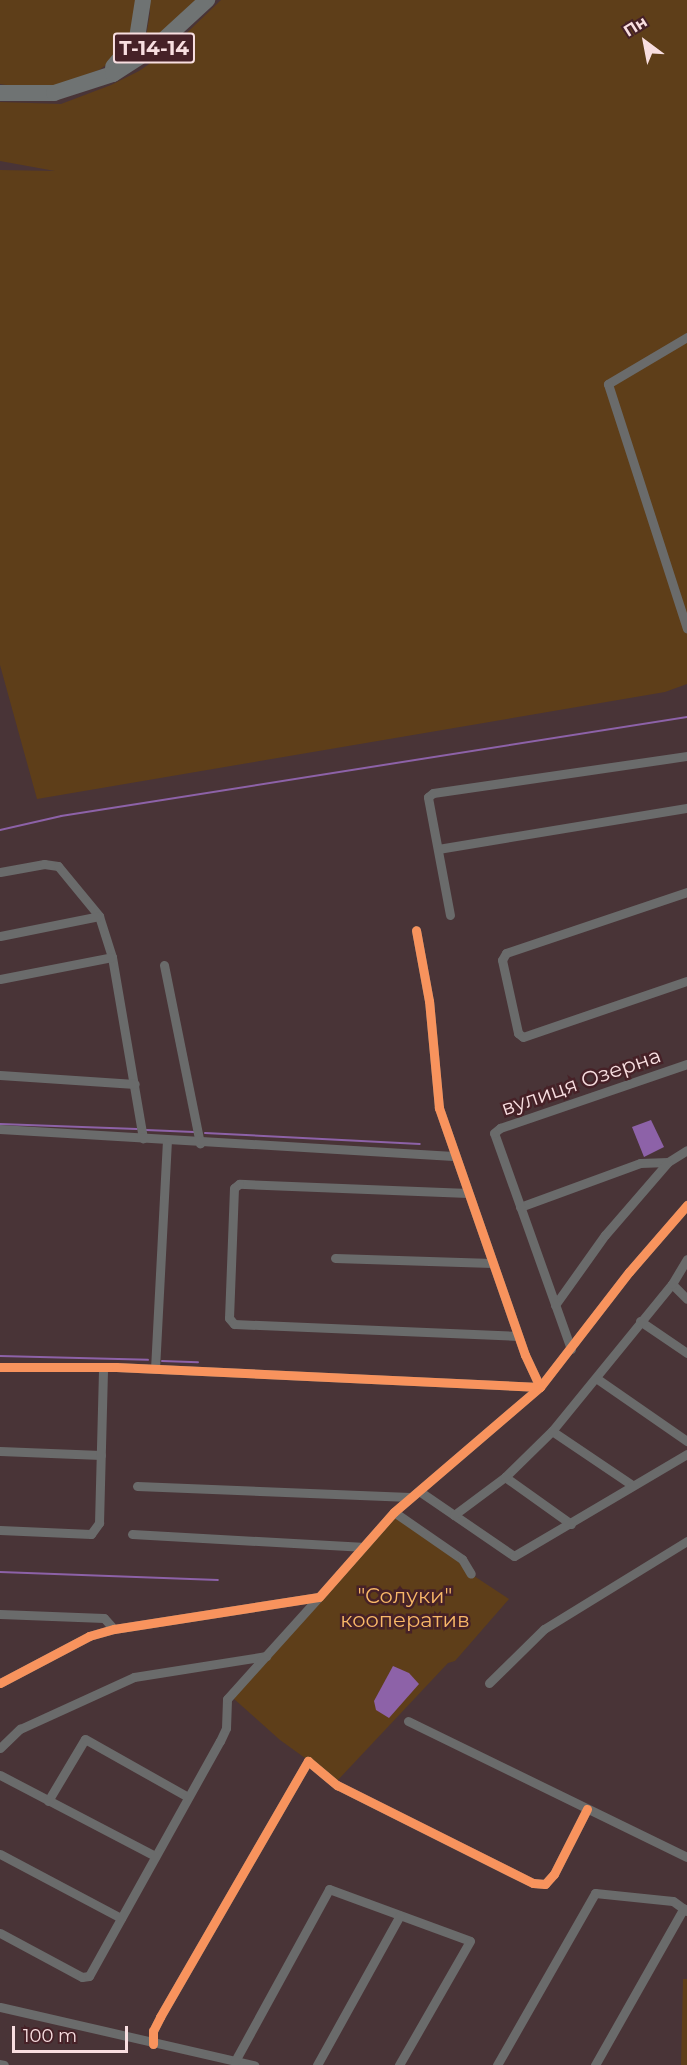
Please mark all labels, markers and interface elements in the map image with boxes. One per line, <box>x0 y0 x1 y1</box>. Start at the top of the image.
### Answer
north arrow <box>615 12 675 72</box>
text: Пн <box>620 12 650 41</box>
road number: Т-14-14 <box>112 31 196 65</box>
street label: вулиця Озерна <box>498 1043 664 1121</box>
park label: "Солуки" кооператив <box>340 1583 470 1633</box>
scale bar <box>15 2014 130 2052</box>
text: 100 m <box>23 2025 77 2047</box>

